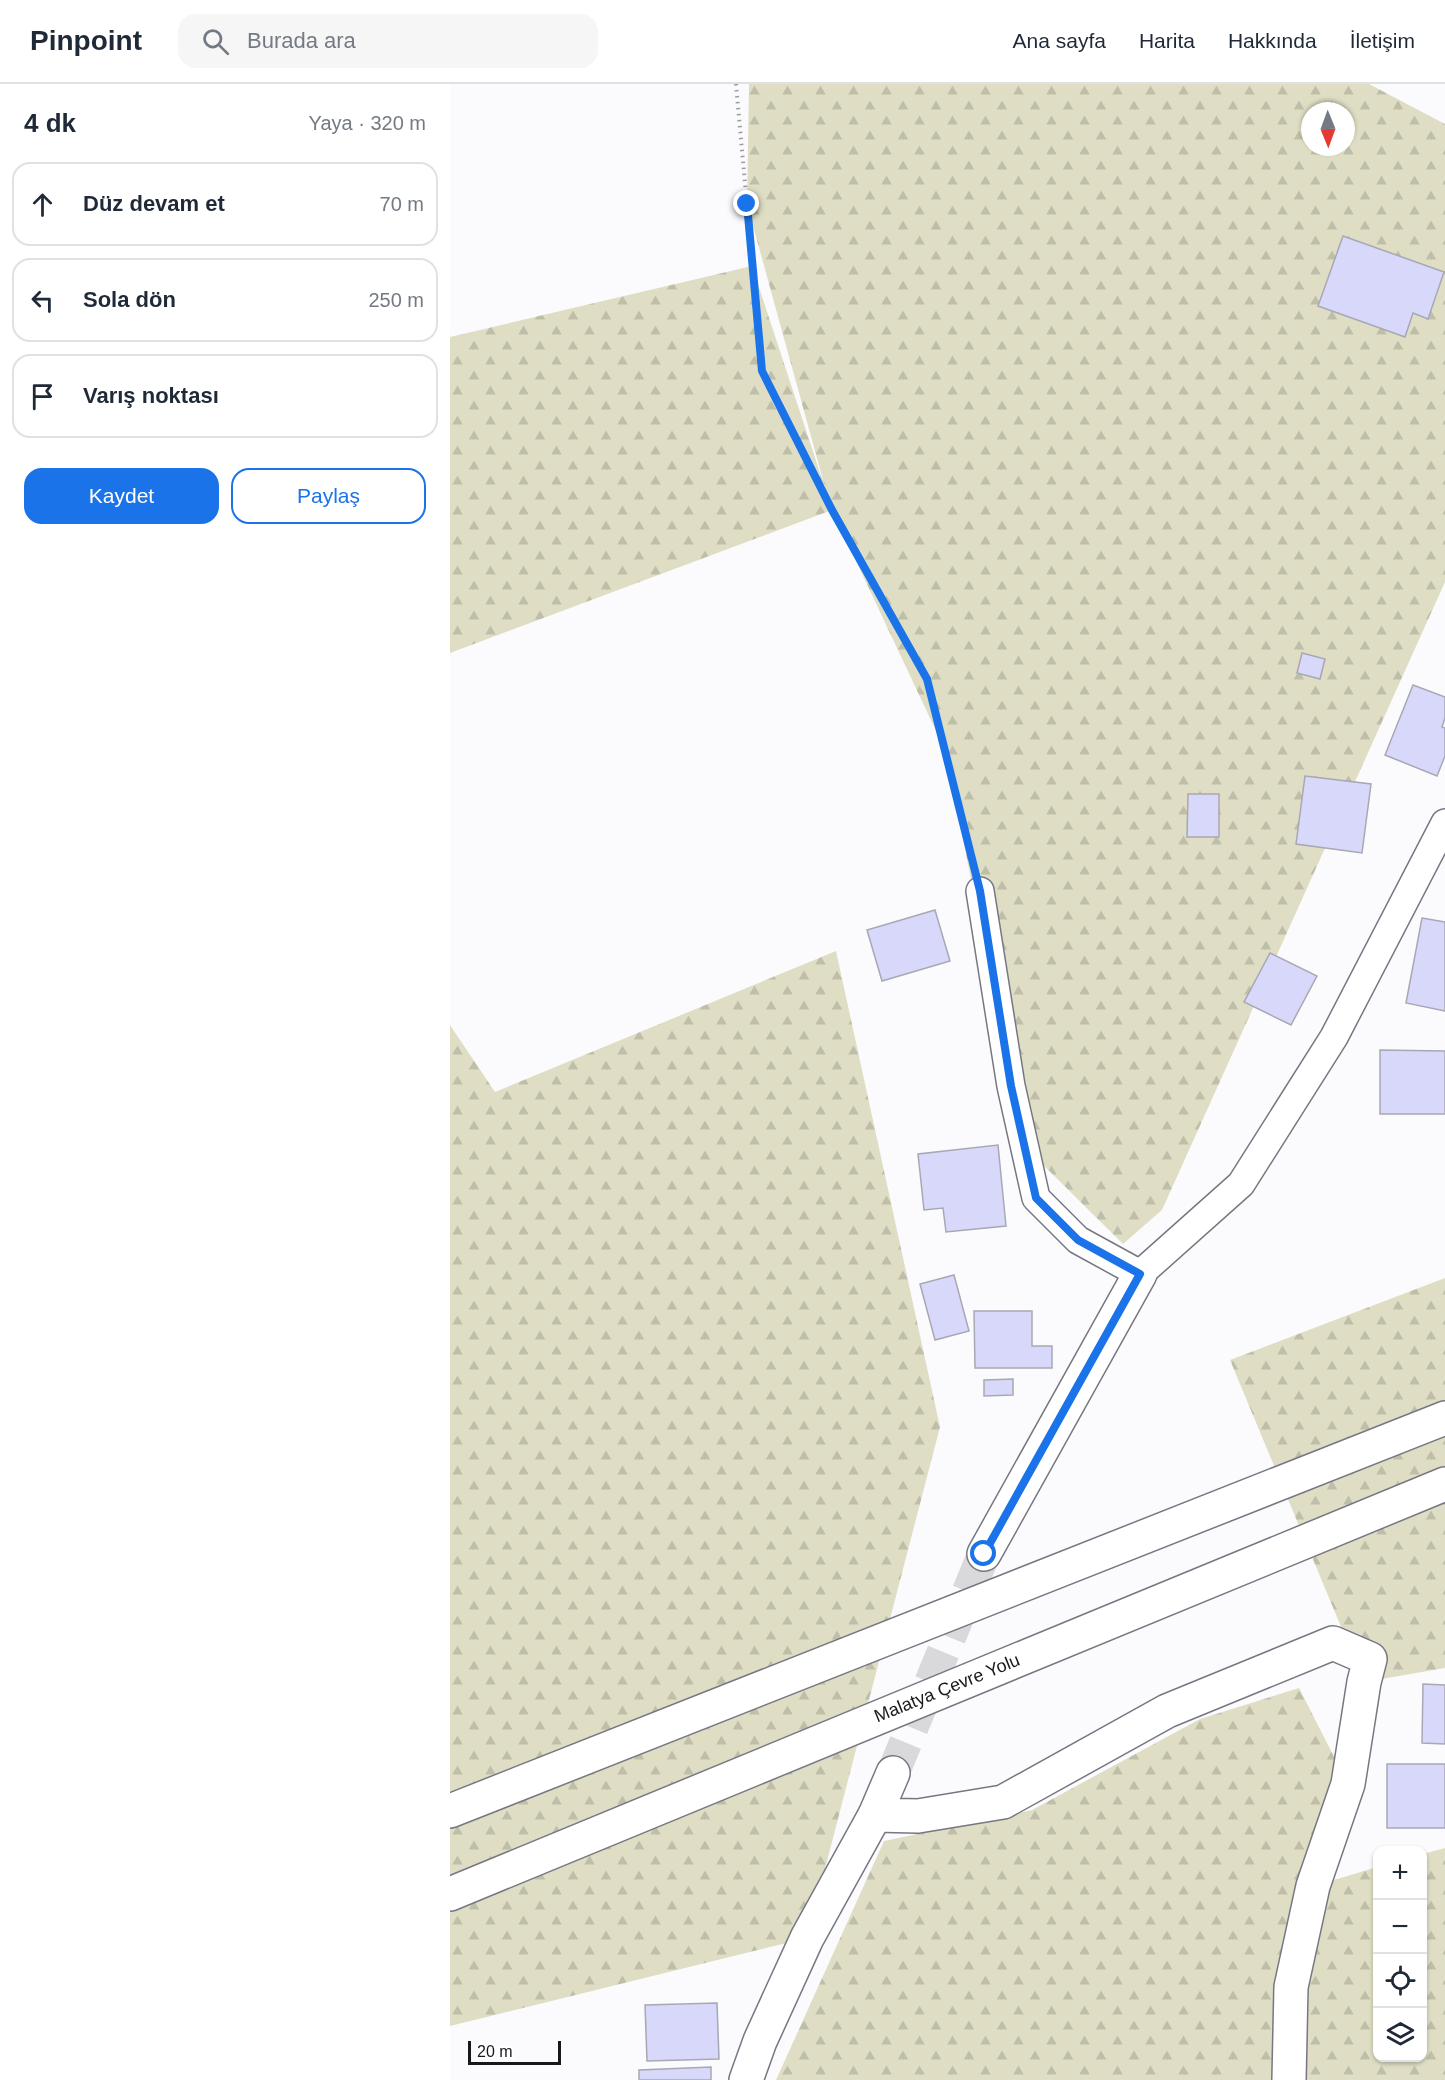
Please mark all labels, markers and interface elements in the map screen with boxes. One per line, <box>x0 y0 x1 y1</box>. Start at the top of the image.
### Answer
search box <box>178 14 598 68</box>
text: Pinpoint <box>30 25 142 56</box>
icon: search <box>199 25 232 58</box>
text: Burada ara <box>247 28 356 53</box>
text: Ana sayfa <box>1013 29 1106 52</box>
text: Harita <box>1139 29 1195 52</box>
text: Hakkında <box>1228 29 1317 52</box>
text: İletişim <box>1350 29 1415 52</box>
north arrow <box>1301 102 1355 156</box>
text: 4 dk <box>24 108 76 138</box>
text: Yaya · 320 m <box>309 112 426 134</box>
icon: ahead <box>26 188 59 221</box>
route end <box>733 190 759 216</box>
text: Düz devam et <box>83 191 225 216</box>
text: 70 m <box>380 193 424 215</box>
icon: left <box>26 284 59 317</box>
text: Sola dön <box>83 287 176 312</box>
text: 250 m <box>368 289 424 311</box>
icon: arrive <box>26 380 59 413</box>
text: Varış noktası <box>83 383 219 408</box>
button: Kaydet <box>24 468 219 524</box>
button: Paylaş <box>231 468 426 524</box>
route start <box>970 1540 996 1566</box>
street label: Malatya Çevre Yolu <box>871 1650 1023 1726</box>
map controls <box>1373 1846 1427 2062</box>
button: + <box>1373 1846 1427 1900</box>
button: − <box>1373 1900 1427 1954</box>
button: locate <box>1373 1954 1427 2008</box>
button: layers <box>1373 2008 1427 2062</box>
scale bar <box>468 2038 561 2066</box>
text: 20 m <box>477 2043 513 2060</box>

